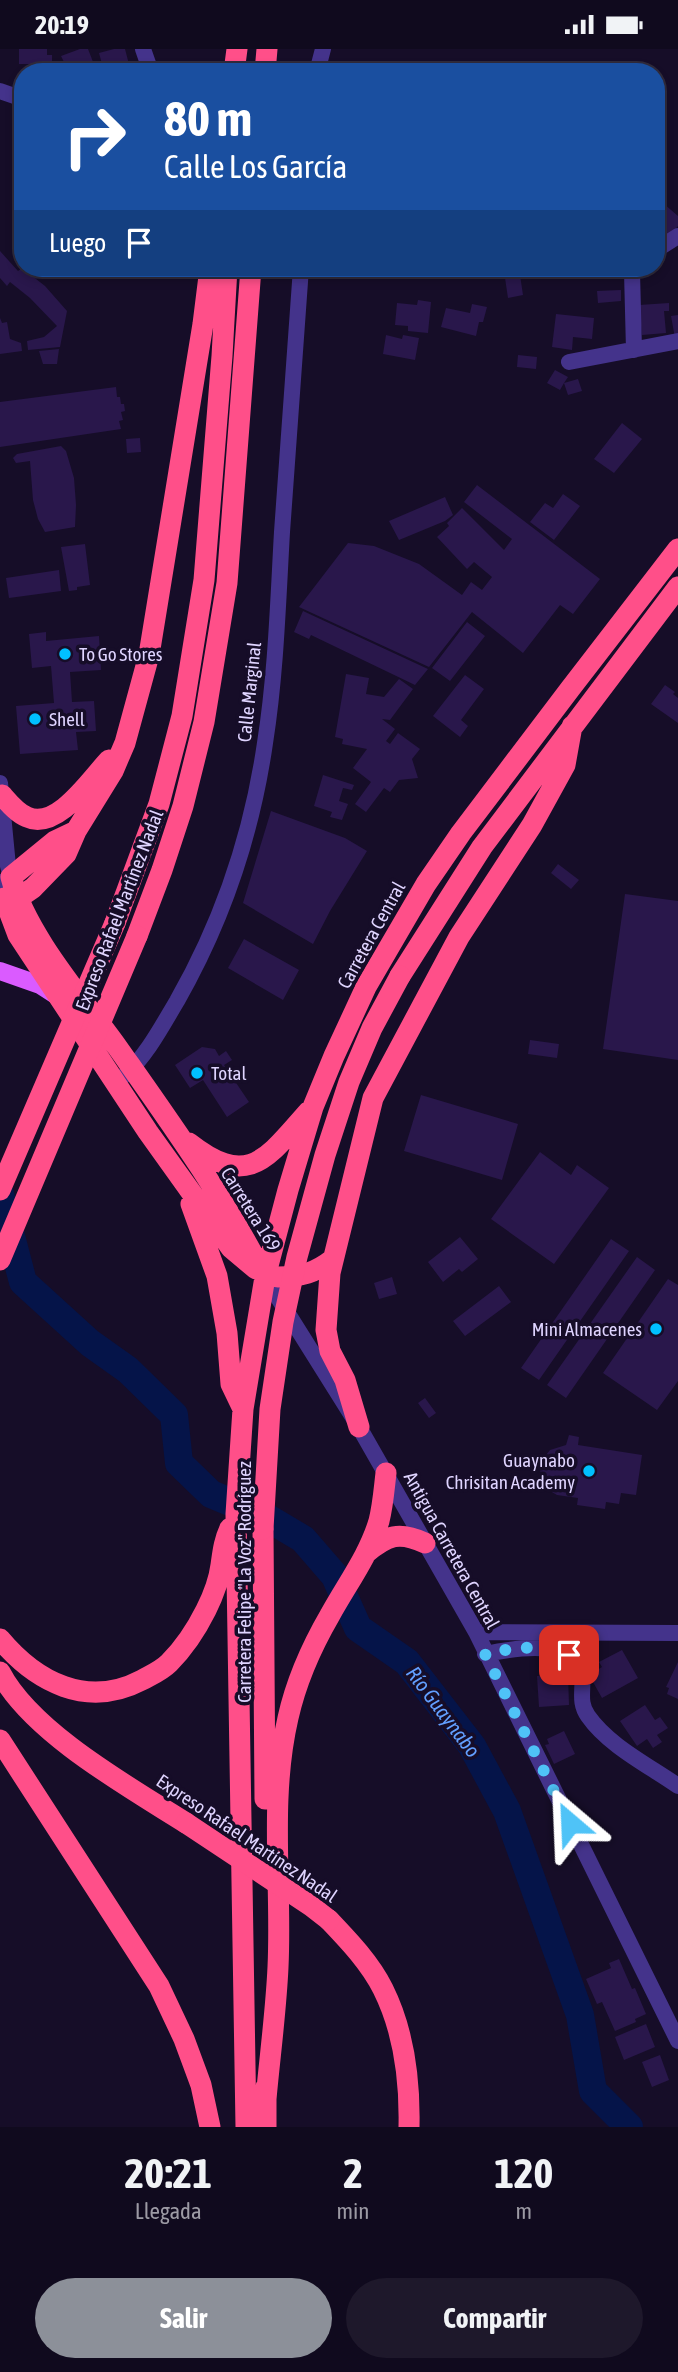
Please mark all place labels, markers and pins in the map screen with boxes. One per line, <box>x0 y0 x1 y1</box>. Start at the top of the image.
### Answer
place label: To Go Stores <box>79 643 163 665</box>
marker: To Go Stores <box>57 646 73 662</box>
place label: Shell <box>49 708 85 730</box>
marker: Shell <box>27 711 43 727</box>
place label: Total <box>211 1062 246 1084</box>
marker: Total <box>189 1065 205 1081</box>
place label: Mini Almacenes <box>532 1318 642 1340</box>
marker: Mini Almacenes <box>648 1321 664 1337</box>
place label: Guaynabo Chrisitan Academy <box>446 1449 575 1493</box>
marker: Guaynabo Chrisitan Academy <box>581 1463 597 1479</box>
pin <box>539 1625 599 1685</box>

